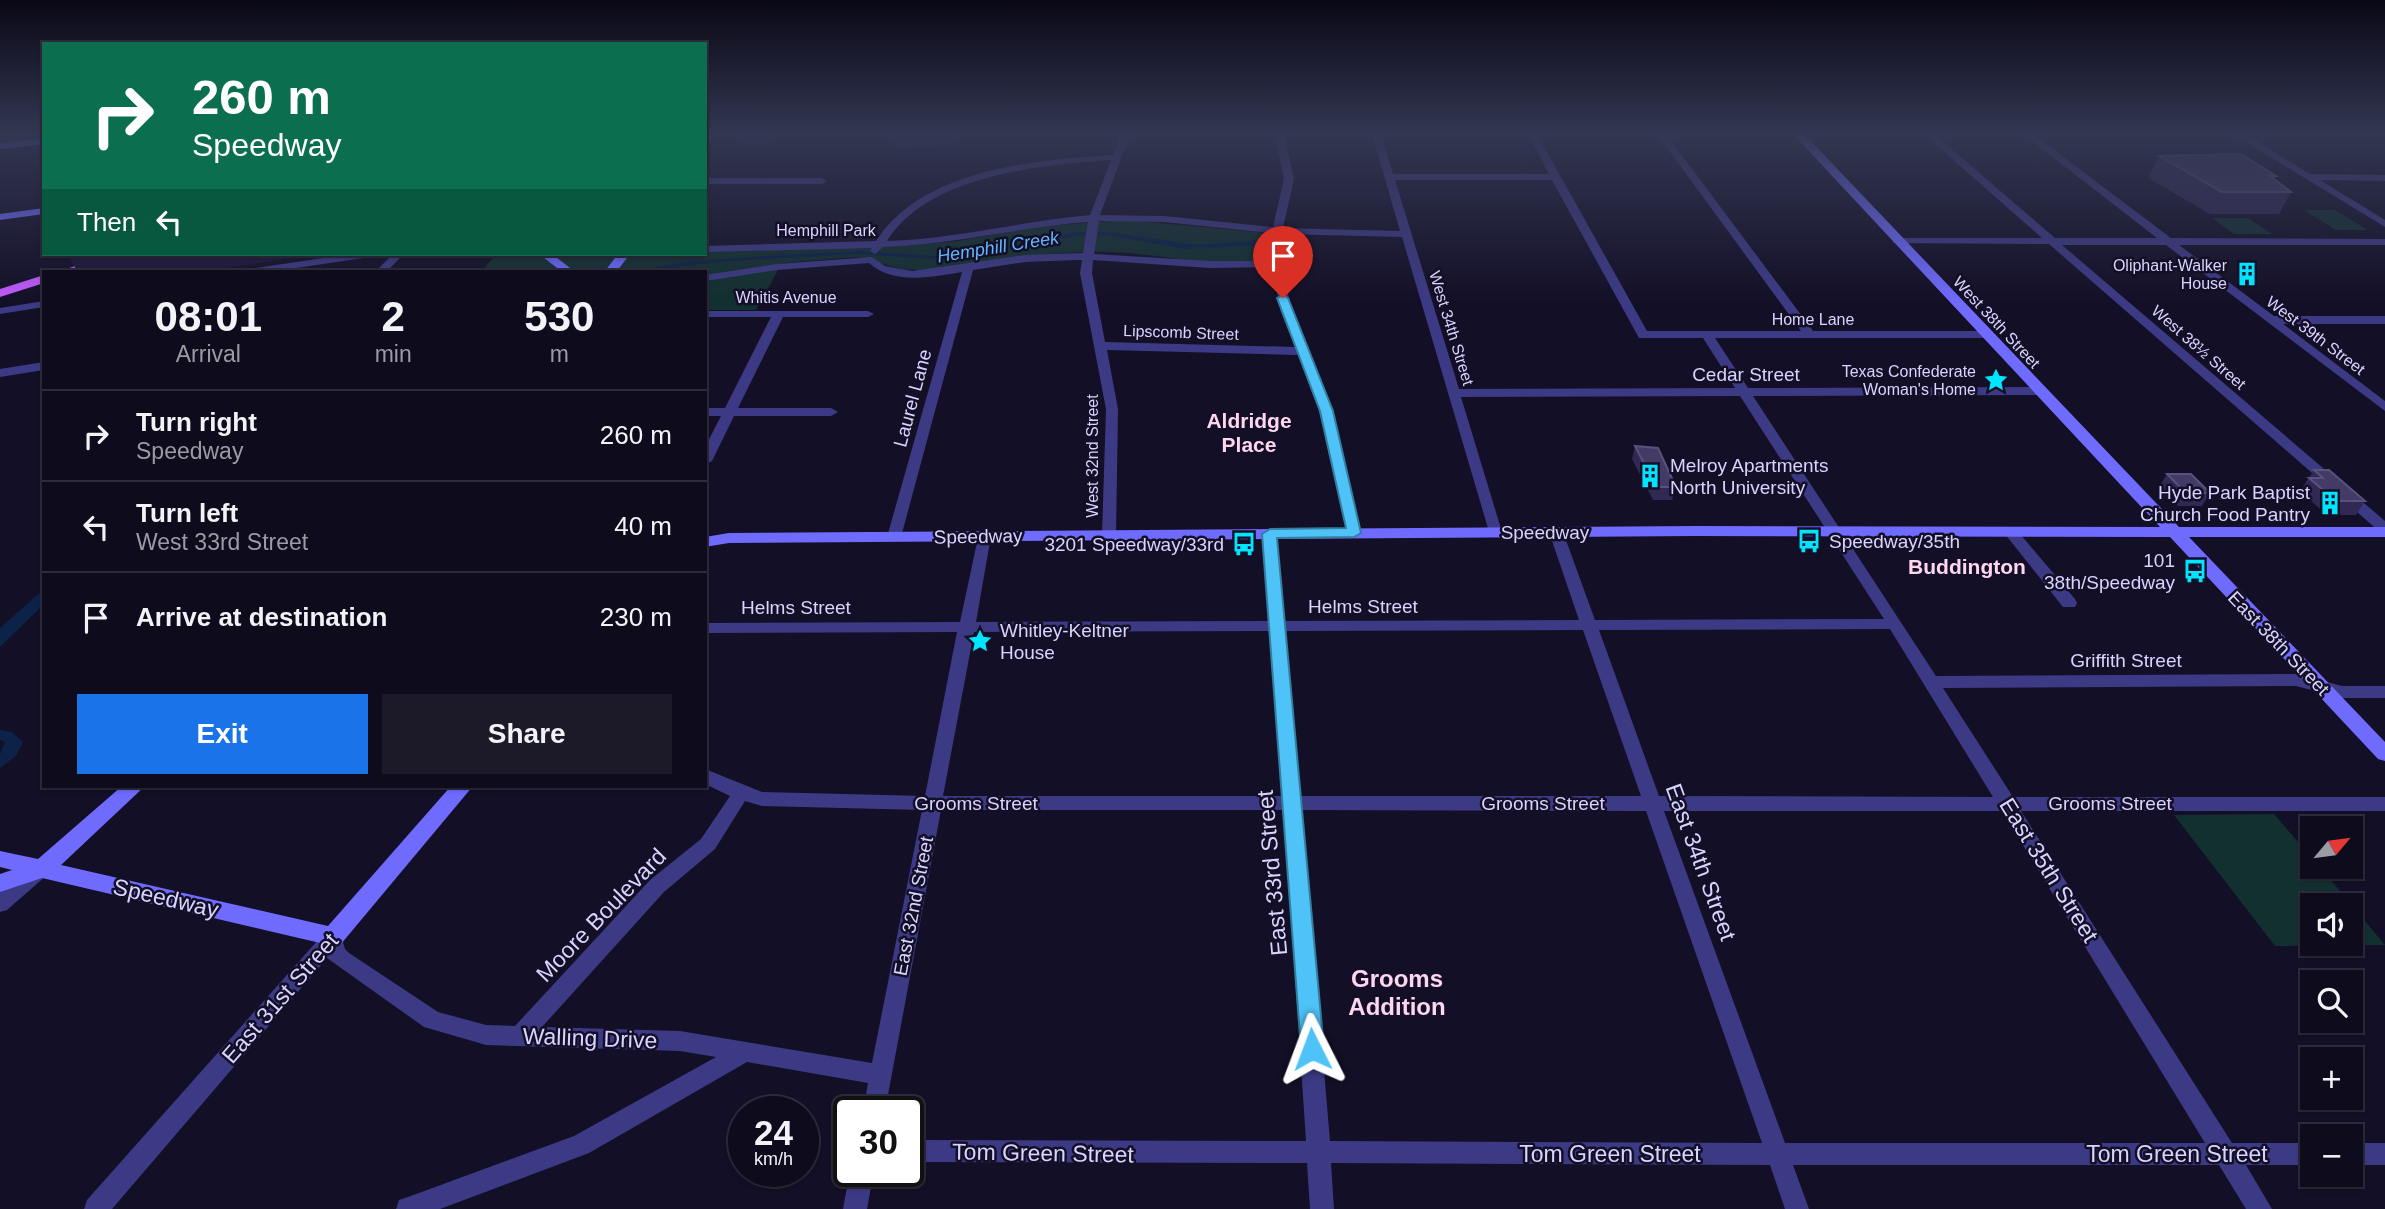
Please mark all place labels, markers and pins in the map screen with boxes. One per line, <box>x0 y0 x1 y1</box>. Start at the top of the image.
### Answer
pin <box>1253 226 1313 298</box>
place label: Oliphant-Walker House <box>2113 257 2228 292</box>
building icon: Oliphant-Walker House <box>2233 260 2261 288</box>
place label: Texas Confederate Woman's Home <box>1842 363 1976 398</box>
place icon: Texas Confederate Woman's Home <box>1982 366 2010 394</box>
place label: Melroy Apartments North University <box>1670 455 1828 498</box>
building icon: Melroy Apartments North University <box>1636 462 1664 490</box>
place label: Hyde Park Baptist Church Food Pantry <box>2140 482 2311 525</box>
building icon: Hyde Park Baptist Church Food Pantry <box>2316 489 2344 517</box>
bus stop icon: Speedway/35th <box>1795 527 1823 555</box>
bus stop icon: 3201 Speedway/33rd <box>1230 530 1258 558</box>
place label: Speedway/35th <box>1829 531 1960 552</box>
place label: 3201 Speedway/33rd <box>1044 534 1224 555</box>
place label: 101 38th/Speedway <box>2044 550 2175 593</box>
bus stop icon: 101 38th/Speedway <box>2181 557 2209 585</box>
place label: Whitley-Keltner House <box>1000 620 1129 663</box>
place icon: Whitley-Keltner House <box>966 627 994 655</box>

